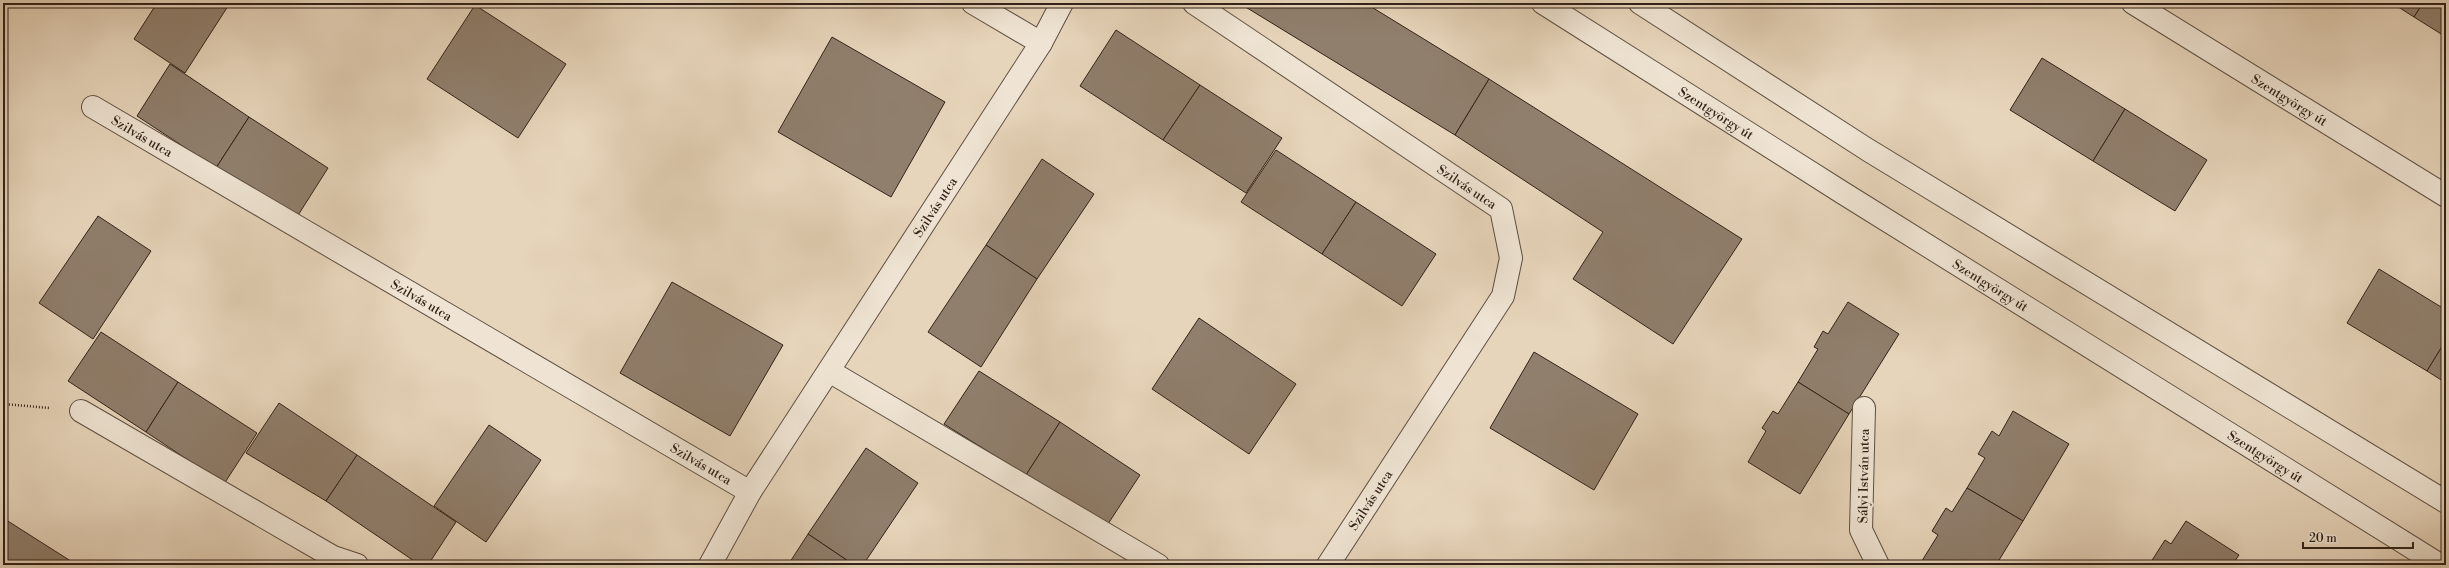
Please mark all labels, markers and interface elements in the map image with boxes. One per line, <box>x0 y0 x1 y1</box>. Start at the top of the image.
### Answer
street label: Szentgyörgy út <box>2248 71 2330 130</box>
street label: Szentgyörgy út <box>1675 84 1757 144</box>
street label: Szilvás utca <box>108 112 176 161</box>
street label: Szilvás utca <box>1434 161 1500 213</box>
street label: Szilvás utca <box>910 174 961 240</box>
street label: Szentgyörgy út <box>1949 256 2031 316</box>
street label: Szilvás utca <box>388 276 455 325</box>
street label: Sályi István utca <box>1855 428 1873 524</box>
street label: Szentgyörgy út <box>2224 428 2306 487</box>
street label: Szilvás utca <box>667 440 735 489</box>
street label: Szilvás utca <box>1346 467 1396 534</box>
scale bar <box>2303 524 2413 550</box>
text: 20 m <box>2309 531 2337 546</box>

